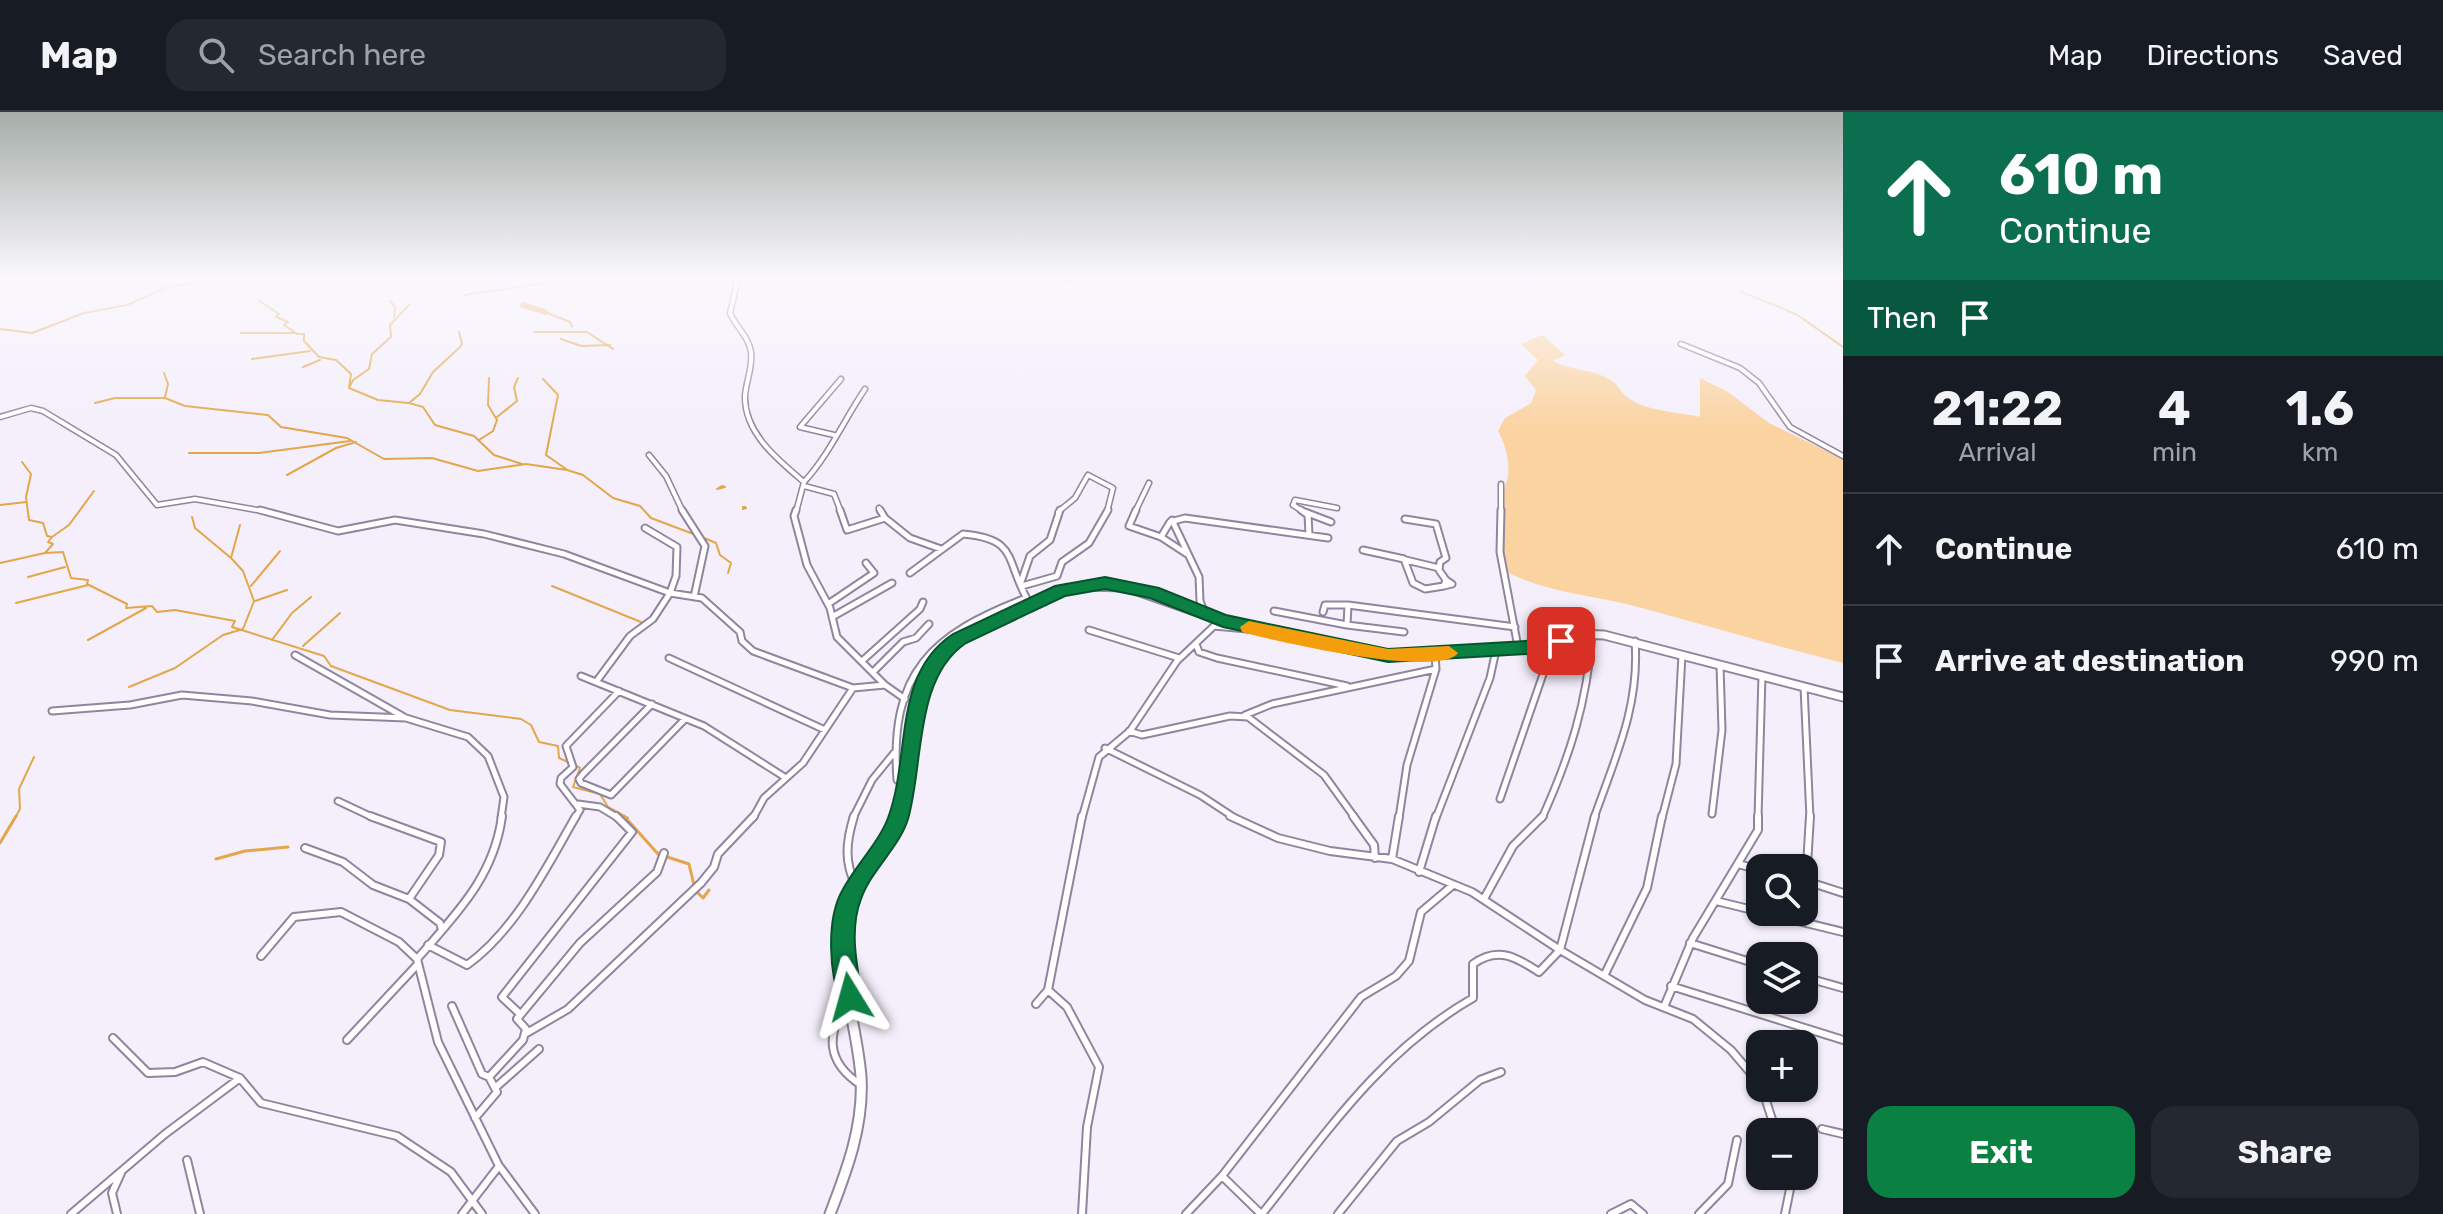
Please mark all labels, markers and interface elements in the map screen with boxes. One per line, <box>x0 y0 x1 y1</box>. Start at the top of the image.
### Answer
search box <box>166 19 726 91</box>
text: Map <box>40 32 118 78</box>
icon: search <box>194 33 238 77</box>
text: Search here <box>258 37 426 73</box>
text: Map <box>2048 39 2102 72</box>
text: Directions <box>2146 39 2279 72</box>
text: Saved <box>2323 39 2403 72</box>
text: 610 m <box>1999 142 2163 208</box>
icon: ahead <box>1867 144 1971 248</box>
text: Continue <box>1999 209 2152 252</box>
icon: arrive <box>1953 296 1997 340</box>
text: Then <box>1867 300 1937 336</box>
text: 21:22 <box>1932 380 2063 437</box>
text: 4 <box>2158 380 2191 437</box>
text: 1.6 <box>2286 380 2354 437</box>
text: Arrival <box>1958 437 2036 468</box>
text: min <box>2152 437 2197 468</box>
text: km <box>2302 437 2338 468</box>
icon: ahead <box>1867 527 1911 571</box>
text: Continue <box>1935 531 2072 567</box>
text: 610 m <box>2336 531 2419 567</box>
pin <box>1527 607 1595 675</box>
icon: arrive <box>1539 619 1583 663</box>
icon: arrive <box>1867 639 1911 683</box>
text: Arrive at destination <box>1935 643 2245 679</box>
text: 990 m <box>2330 643 2419 679</box>
map controls <box>1746 854 1818 1190</box>
button: search <box>1746 854 1818 926</box>
button: layers <box>1746 942 1818 1014</box>
position arrow <box>808 955 892 1039</box>
button: + <box>1746 1030 1818 1102</box>
button: Exit <box>1867 1106 2135 1198</box>
button: Share <box>2151 1106 2419 1198</box>
button: − <box>1746 1118 1818 1190</box>

